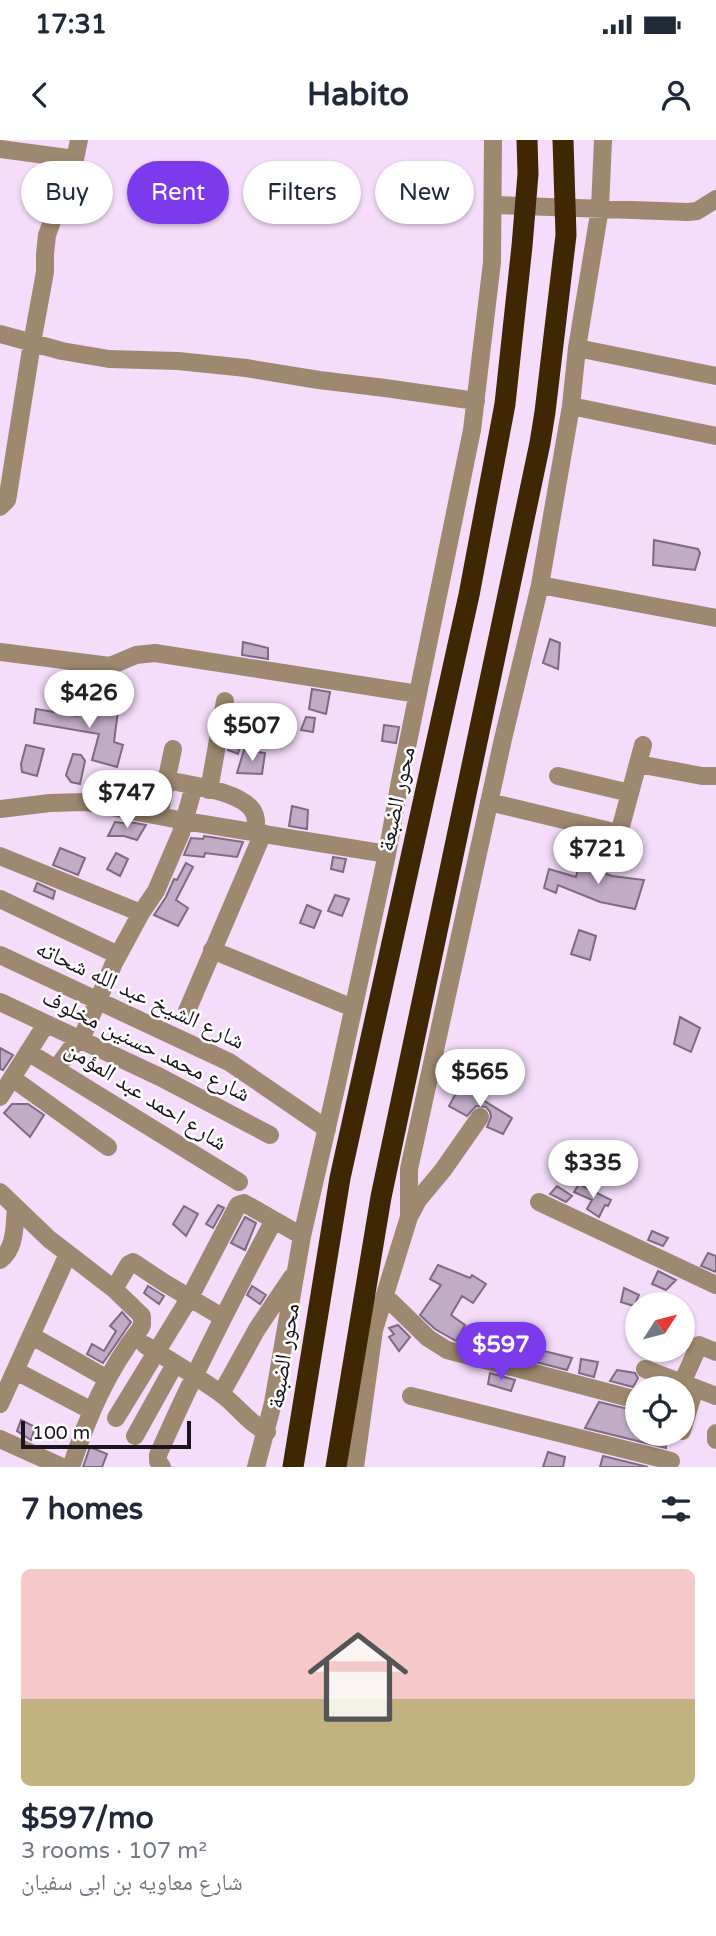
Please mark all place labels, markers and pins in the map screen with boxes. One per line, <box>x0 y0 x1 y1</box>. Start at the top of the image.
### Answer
pin: $426 <box>48 670 130 730</box>
pin: $507 <box>211 704 293 763</box>
pin: $747 <box>86 770 168 830</box>
pin: $721 <box>557 826 639 886</box>
pin: $565 <box>439 1049 521 1109</box>
pin: $335 <box>552 1140 634 1200</box>
pin: $597 <box>460 1322 542 1382</box>

